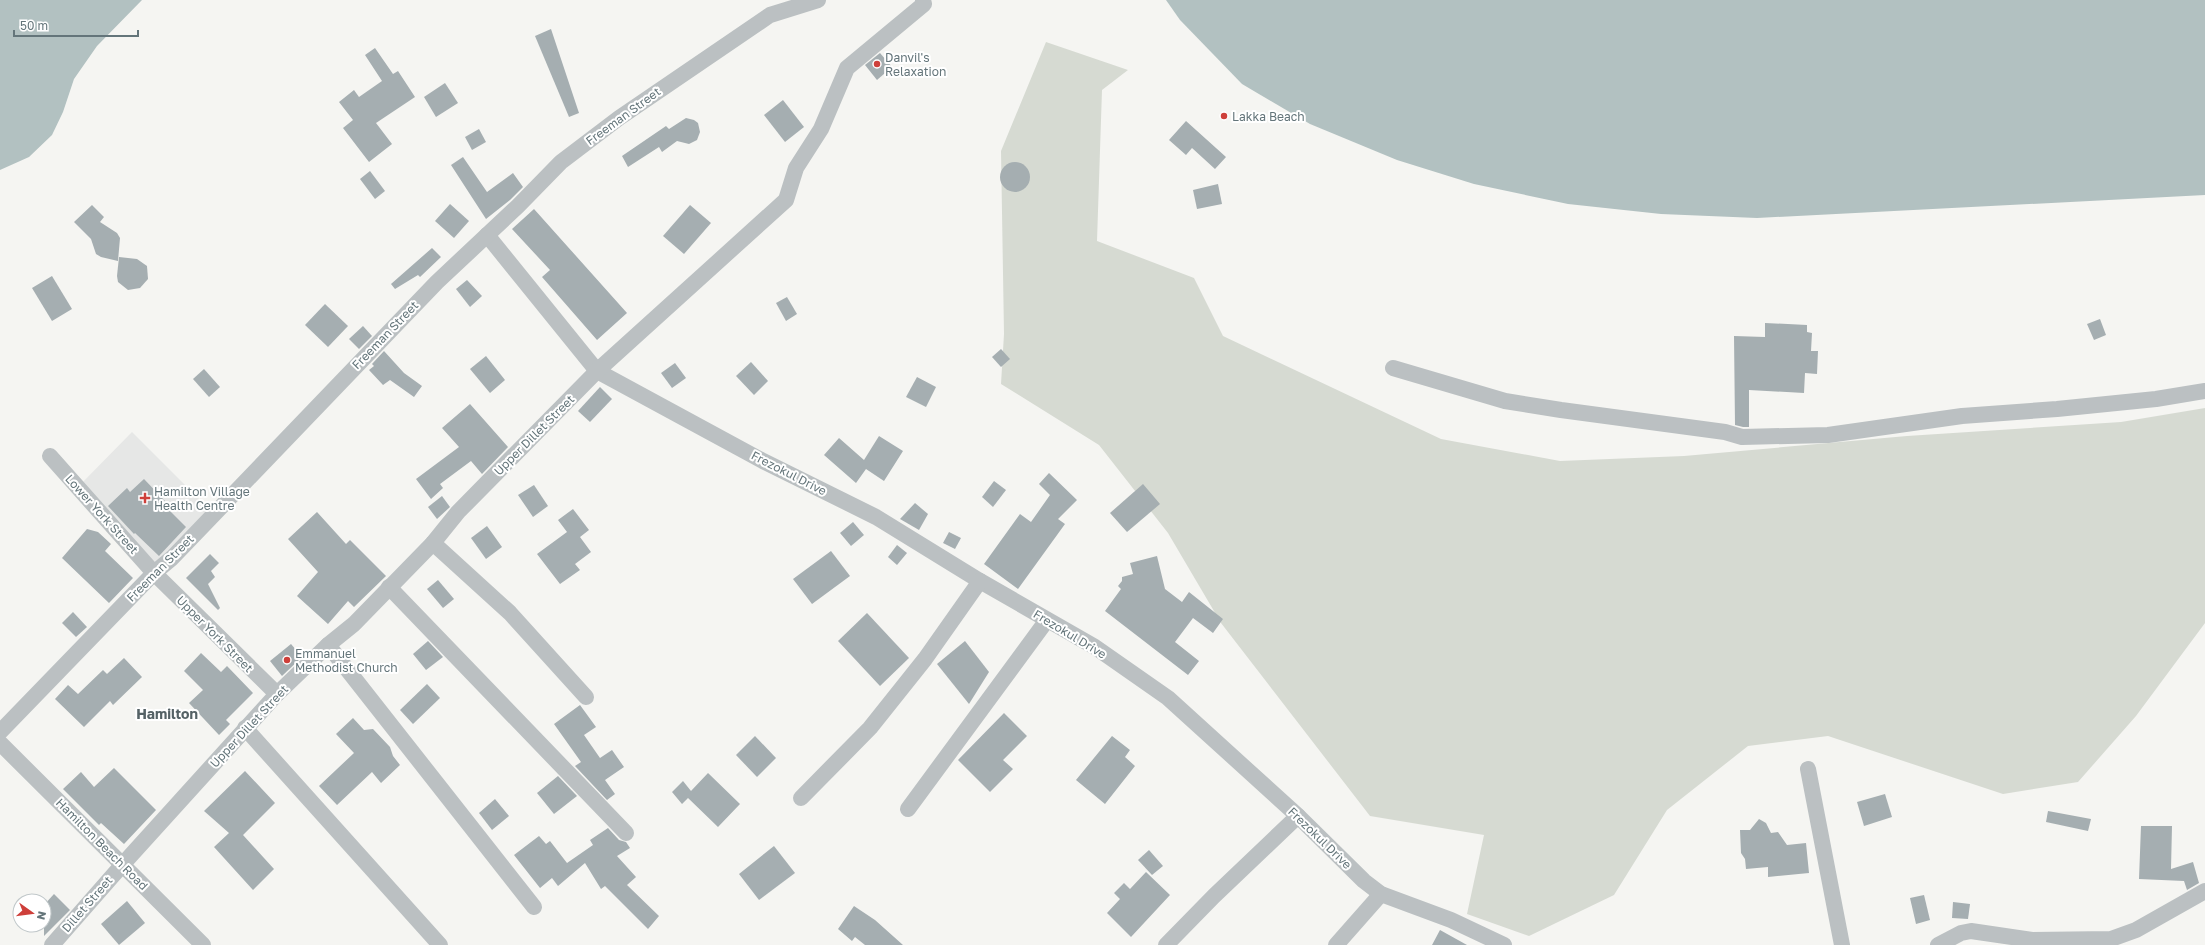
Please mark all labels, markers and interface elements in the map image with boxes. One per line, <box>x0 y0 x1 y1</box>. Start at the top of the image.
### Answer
scale bar <box>14 12 138 38</box>
text: 50 m <box>20 18 48 33</box>
place label: Danvil's Relaxation <box>885 50 946 79</box>
marker: Danvil's Relaxation <box>872 59 882 69</box>
street label: Freeman Street <box>583 84 664 148</box>
place label: Lakka Beach <box>1232 109 1305 124</box>
marker: Lakka Beach <box>1219 111 1229 121</box>
street label: Freeman Street <box>349 298 421 372</box>
street label: Upper Dillet Street <box>491 392 577 478</box>
street label: Frezokul Drive <box>749 448 829 498</box>
street label: Lower York Street <box>62 471 142 557</box>
place label: Hamilton Village Health Centre <box>154 484 250 513</box>
marker: Hamilton Village Health Centre <box>139 492 151 504</box>
street label: Freeman Street <box>123 531 197 605</box>
street label: Upper York Street <box>174 593 257 676</box>
street label: Frezokul Drive <box>1031 606 1109 662</box>
place label: Emmanuel Methodist Church <box>295 646 398 675</box>
marker: Emmanuel Methodist Church <box>282 655 292 665</box>
street label: Upper Dillet Street <box>207 681 291 770</box>
district label: Hamilton <box>136 705 198 722</box>
street label: Hamilton Beach Road <box>53 795 151 893</box>
street label: Frezokul Drive <box>1285 804 1355 872</box>
street label: Dillet Street <box>59 873 116 935</box>
north arrow <box>12 893 52 933</box>
text: N <box>35 910 50 921</box>

